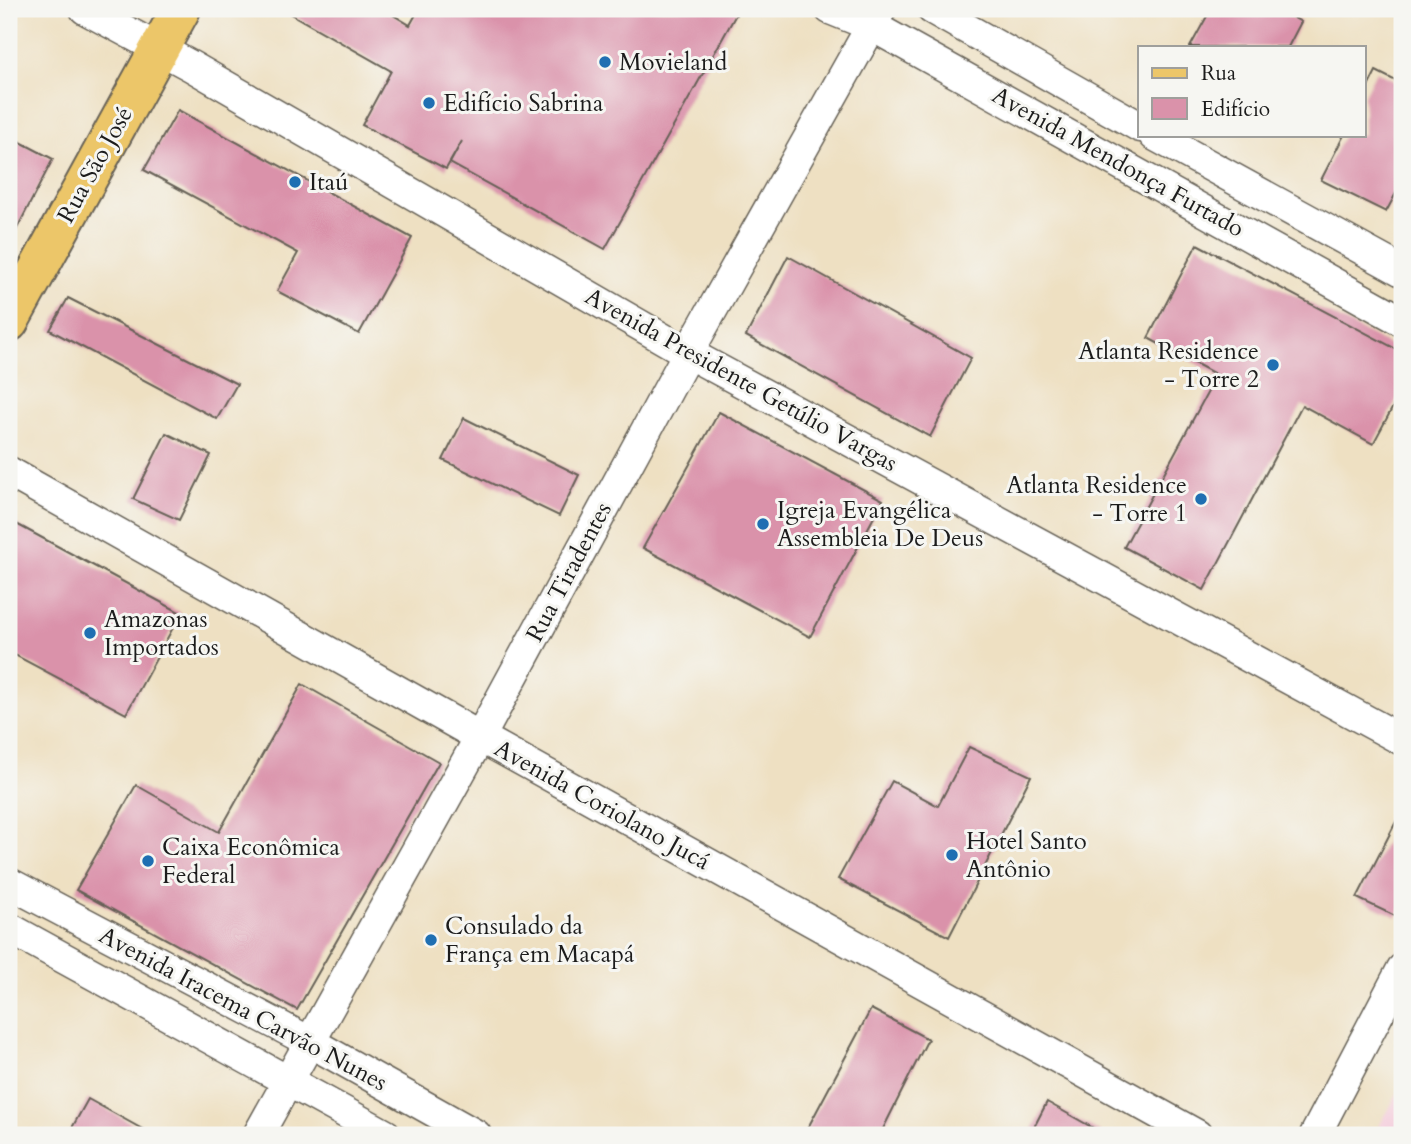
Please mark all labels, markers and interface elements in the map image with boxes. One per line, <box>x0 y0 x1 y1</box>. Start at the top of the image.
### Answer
place label: Movieland <box>619 46 727 79</box>
legend <box>1138 46 1366 136</box>
marker: Movieland <box>597 54 613 70</box>
text: Rua <box>1201 59 1236 88</box>
street label: Avenida Mendonça Furtado <box>986 79 1250 245</box>
place label: Edifício Sabrina <box>443 87 604 120</box>
marker: Edifício Sabrina <box>421 95 437 111</box>
text: Edifício <box>1201 95 1270 124</box>
street label: Rua São José <box>49 101 141 229</box>
place label: Itaú <box>309 166 348 199</box>
marker: Itaú <box>287 174 303 190</box>
street label: Avenida Presidente Getúlio Vargas <box>579 280 903 480</box>
place label: Atlanta Residence - Torre 2 <box>1078 335 1259 396</box>
marker: Atlanta Residence - Torre 2 <box>1265 357 1281 373</box>
place label: Atlanta Residence - Torre 1 <box>1006 469 1187 530</box>
marker: Atlanta Residence - Torre 1 <box>1193 491 1209 507</box>
place label: Igreja Evangélica Assembleia De Deus <box>777 494 983 555</box>
street label: Rua Tiradentes <box>518 496 620 648</box>
marker: Igreja Evangélica Assembleia De Deus <box>755 516 771 532</box>
place label: Amazonas Importados <box>104 603 219 664</box>
marker: Amazonas Importados <box>82 625 98 641</box>
street label: Avenida Coriolano Jucá <box>488 732 716 878</box>
place label: Hotel Santo Antônio <box>966 825 1087 886</box>
place label: Caixa Econômica Federal <box>162 831 341 892</box>
marker: Hotel Santo Antônio <box>944 847 960 863</box>
marker: Caixa Econômica Federal <box>140 853 156 869</box>
place label: Consulado da França em Macapá <box>445 910 635 971</box>
street label: Avenida Iracema Carvão Nunes <box>93 919 393 1099</box>
marker: Consulado da França em Macapá <box>423 932 439 948</box>

